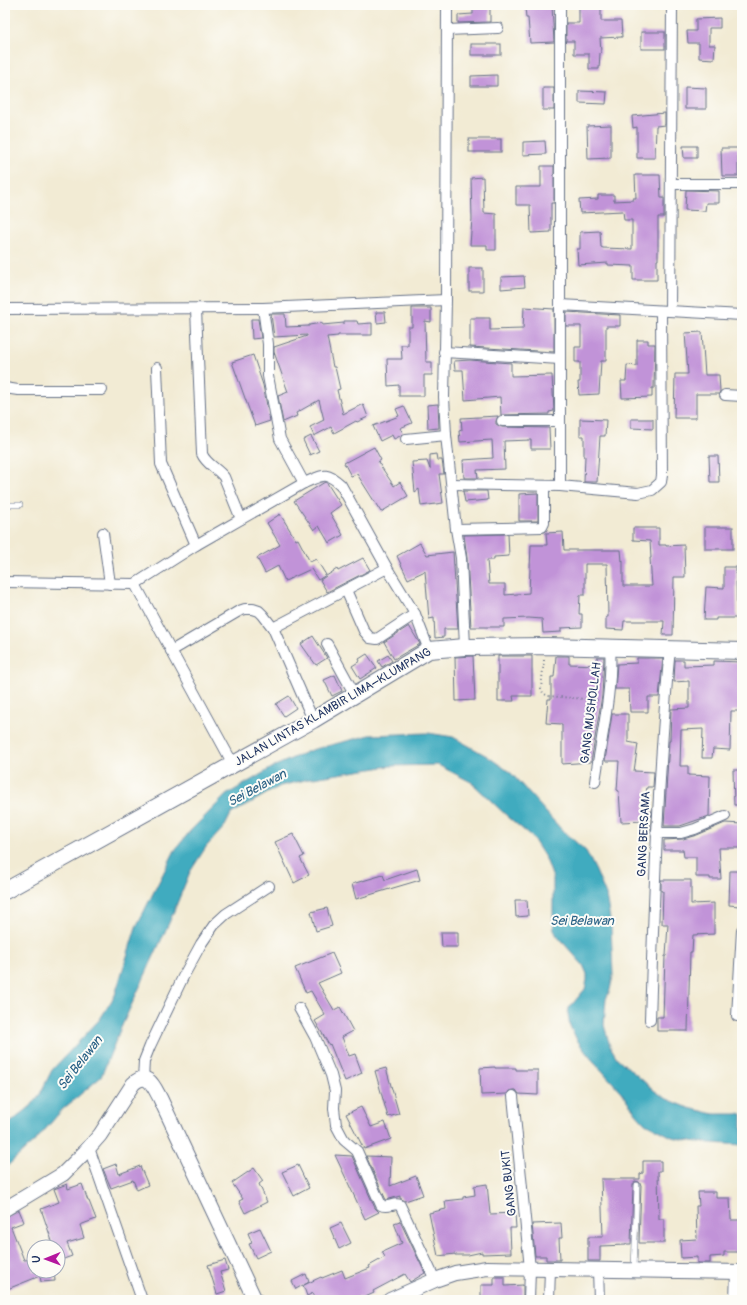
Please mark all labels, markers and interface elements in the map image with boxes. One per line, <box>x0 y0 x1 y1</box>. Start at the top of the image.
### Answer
street label: JALAN LINTAS KLAMBIR LIMA–KLUMPANG <box>232 644 434 770</box>
street label: GANG MUSHOLLAH <box>577 661 605 765</box>
water label: Sei Belawan <box>225 766 289 810</box>
street label: GANG BERSAMA <box>634 791 654 877</box>
water label: Sei Belawan <box>550 913 615 929</box>
water label: Sei Belawan <box>54 1032 106 1093</box>
street label: GANG BUKIT <box>498 1149 520 1217</box>
north arrow <box>26 1239 66 1279</box>
text: U <box>30 1255 43 1263</box>

